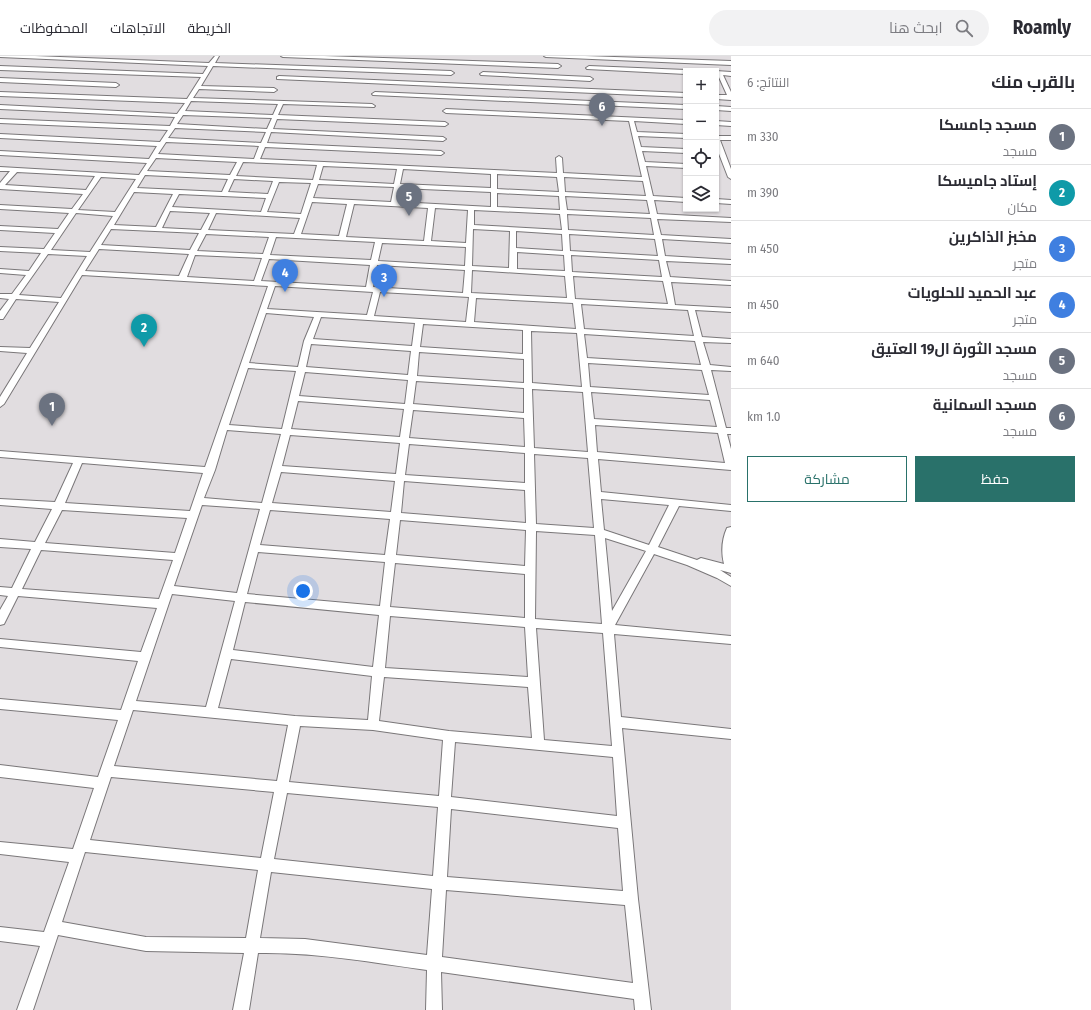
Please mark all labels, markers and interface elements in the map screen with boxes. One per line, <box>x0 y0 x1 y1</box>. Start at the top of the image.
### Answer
search box <box>709 10 989 46</box>
text: Roamly <box>1013 16 1071 39</box>
icon: search <box>953 17 975 39</box>
text: ابحث هنا <box>889 19 943 37</box>
text: المحفوظات <box>20 20 88 37</box>
text: الاتجاهات <box>110 20 166 37</box>
text: الخريطة <box>188 20 231 37</box>
map controls <box>683 68 719 212</box>
button: + <box>683 68 719 104</box>
text: بالقرب منك <box>991 72 1075 93</box>
text: النتائج: 6 <box>747 75 789 90</box>
pin: 6 <box>589 93 615 126</box>
button: − <box>683 104 719 140</box>
text: مسجد جامسكا <box>939 116 1037 134</box>
text: 330 m <box>747 129 779 144</box>
text: 1 <box>1059 129 1065 144</box>
button: locate <box>683 140 719 176</box>
text: مسجد <box>1003 144 1037 159</box>
text: إستاد جاميسكا <box>937 172 1037 190</box>
button: layers <box>683 176 719 212</box>
pin: 5 <box>396 183 422 216</box>
text: 390 m <box>747 185 779 200</box>
text: 2 <box>1059 185 1065 200</box>
text: مكان <box>1008 200 1037 215</box>
text: مخبز الذاكرين <box>949 228 1037 246</box>
text: 450 m <box>747 241 779 256</box>
text: 3 <box>1059 241 1065 256</box>
text: متجر <box>1013 256 1037 271</box>
pin: 4 <box>272 259 298 292</box>
pin: 3 <box>371 264 397 297</box>
text: عبد الحميد للحلويات <box>908 284 1037 302</box>
text: 450 m <box>747 297 779 312</box>
text: 4 <box>1059 297 1065 312</box>
text: متجر <box>1013 312 1037 327</box>
pin: 2 <box>131 314 157 347</box>
text: مسجد الثورة ال19 العتيق <box>871 340 1037 358</box>
text: 640 m <box>747 353 780 368</box>
text: 5 <box>1059 353 1065 368</box>
text: مسجد <box>1003 368 1037 383</box>
pin: 1 <box>39 393 65 426</box>
text: مسجد السمانية <box>933 396 1037 414</box>
text: 1.0 km <box>747 409 781 424</box>
text: 6 <box>1059 409 1065 424</box>
text: مسجد <box>1003 424 1037 439</box>
button: مشاركة <box>747 456 907 502</box>
button: حفظ <box>915 456 1075 502</box>
your location <box>293 581 313 601</box>

